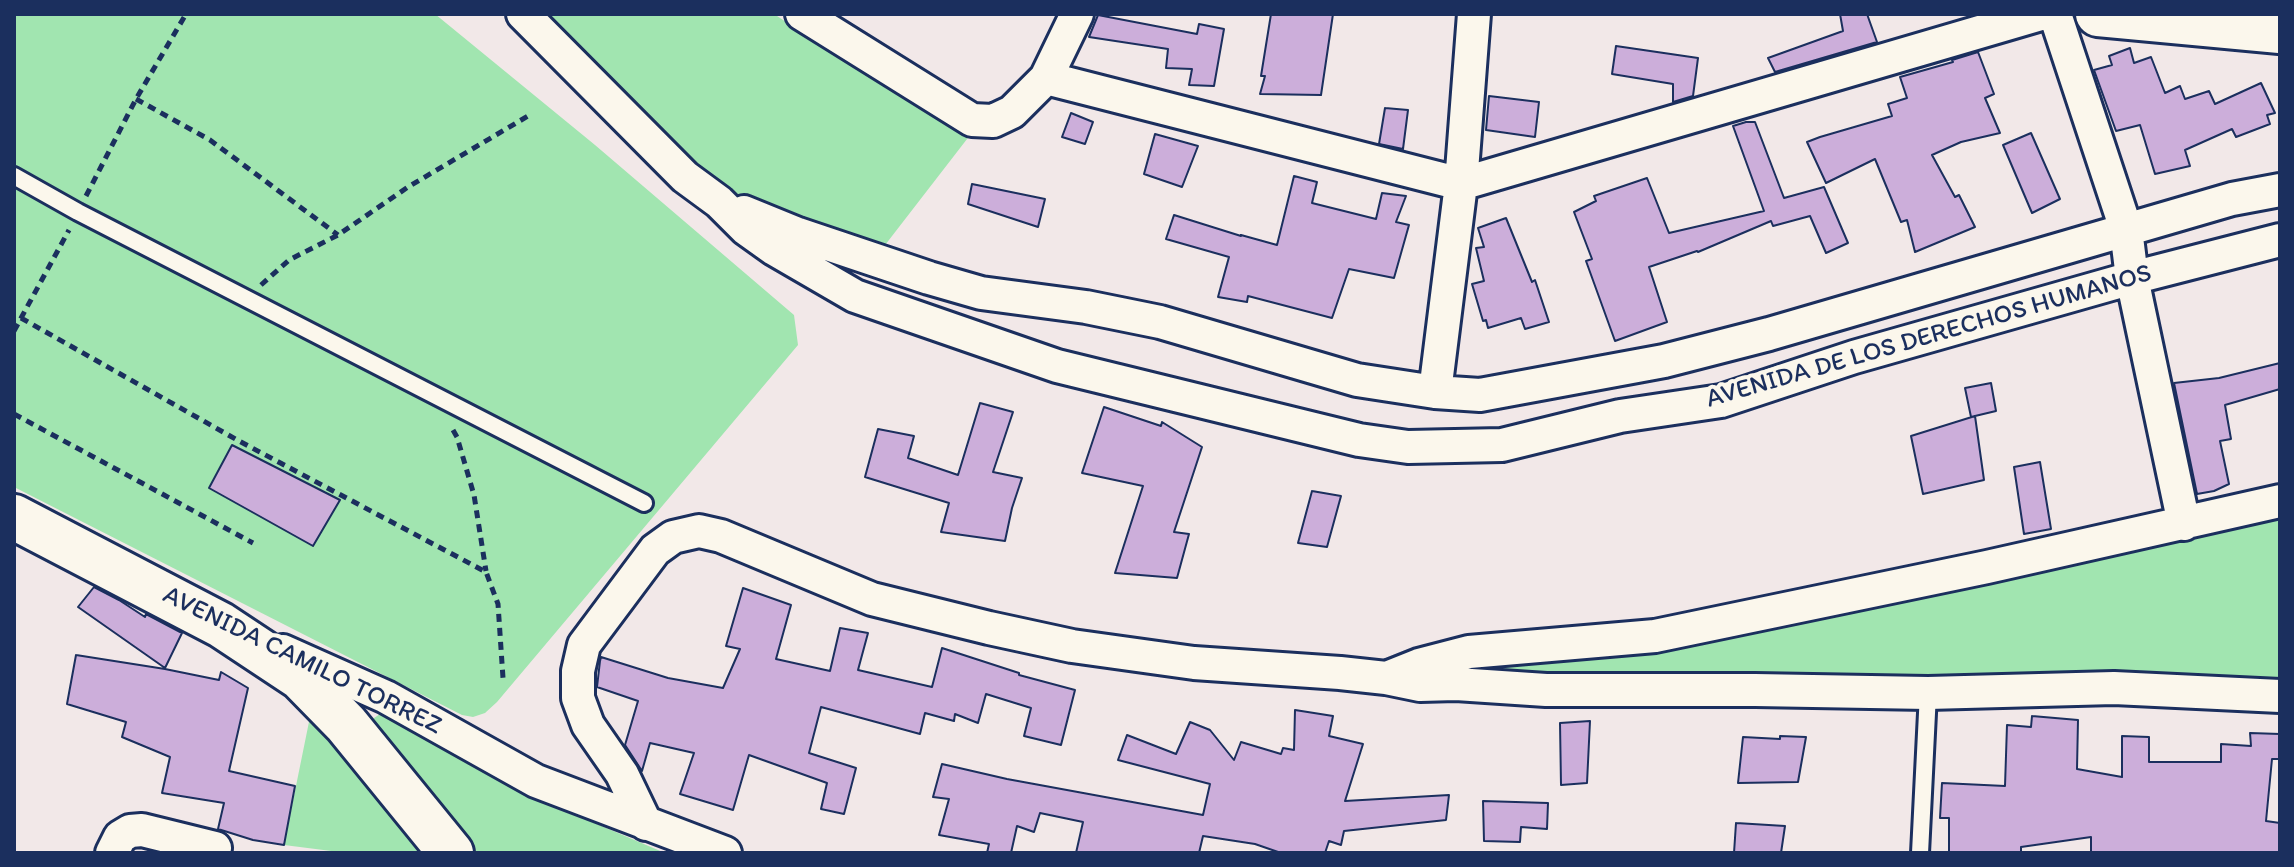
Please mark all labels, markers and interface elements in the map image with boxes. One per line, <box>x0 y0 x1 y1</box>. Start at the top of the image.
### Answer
street label: AVENIDA DE LOS DERECHOS HUMANOS <box>1703 258 2155 416</box>
street label: AVENIDA CAMILO TORREZ <box>158 580 446 742</box>

